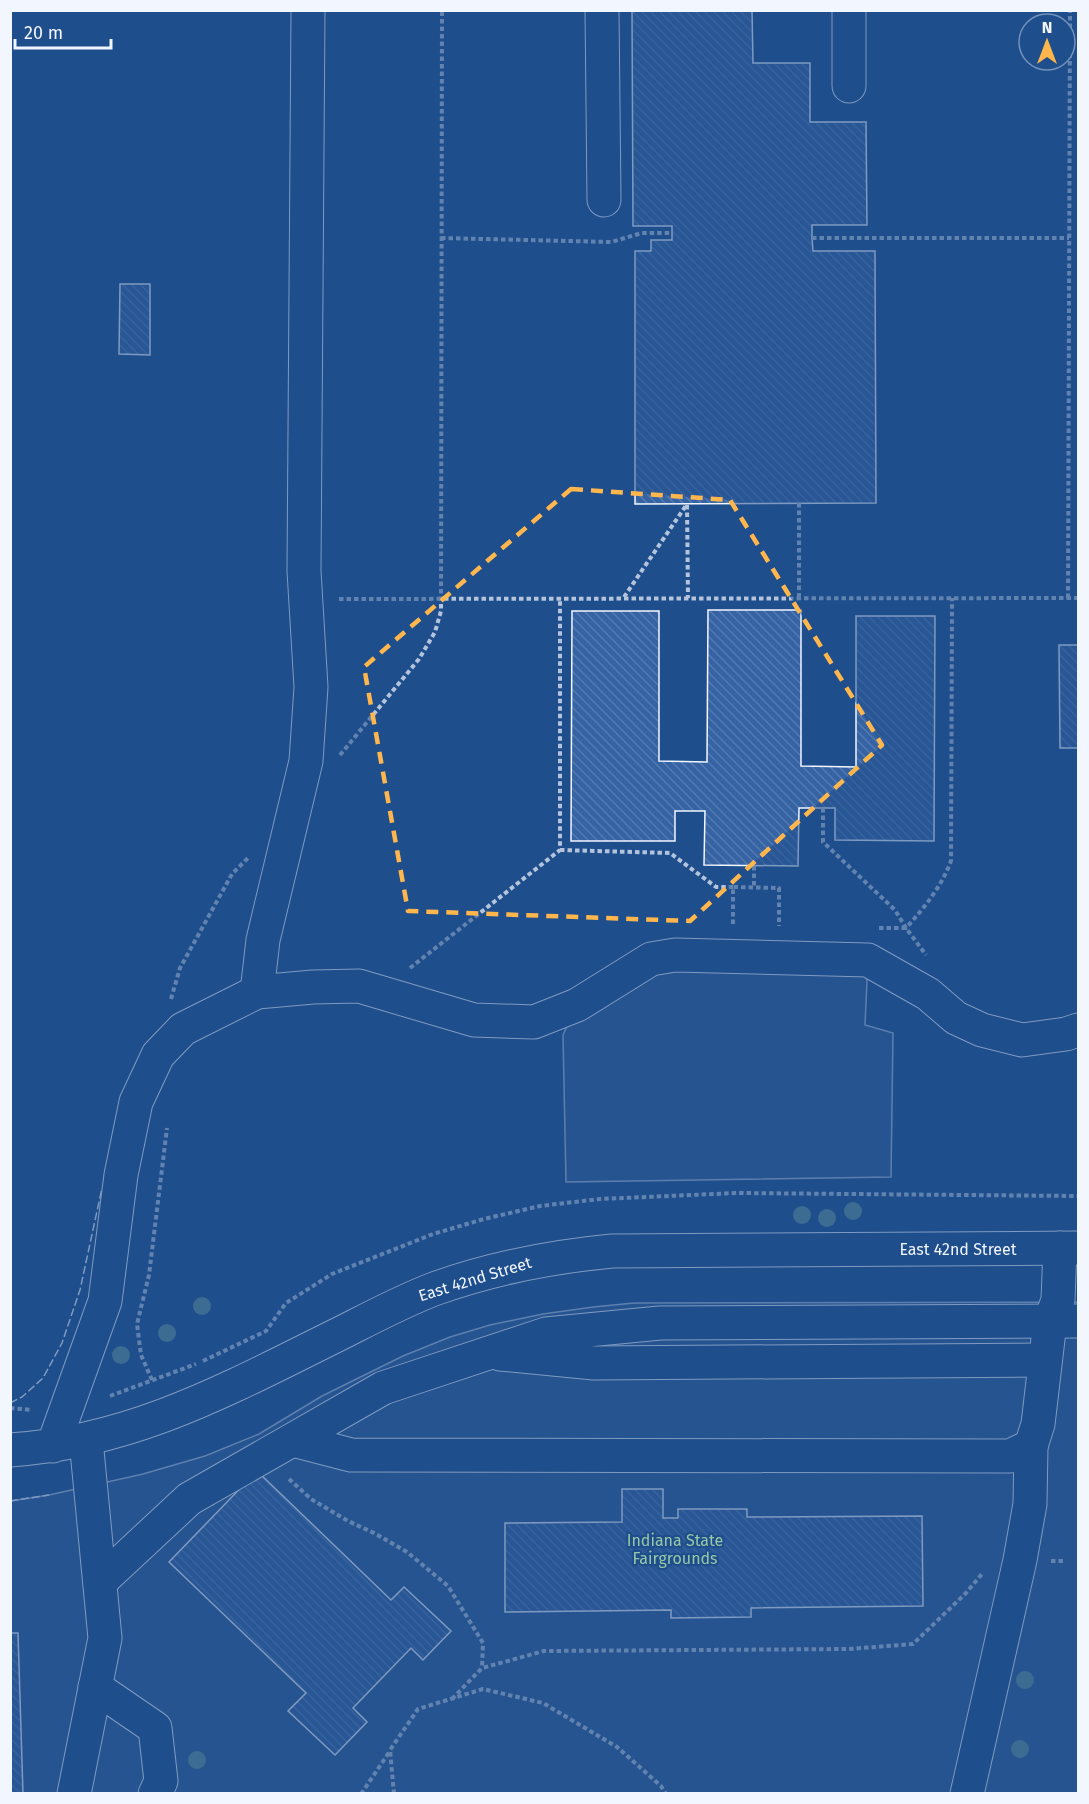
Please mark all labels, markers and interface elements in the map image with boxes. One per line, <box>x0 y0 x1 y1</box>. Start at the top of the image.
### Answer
scale bar <box>15 12 111 50</box>
north arrow <box>1017 12 1077 72</box>
text: N <box>1042 18 1052 37</box>
text: 20 m <box>24 22 63 44</box>
street label: East 42nd Street <box>899 1240 1017 1259</box>
street label: East 42nd Street <box>416 1253 534 1305</box>
park label: Indiana State Fairgrounds <box>627 1531 723 1568</box>

